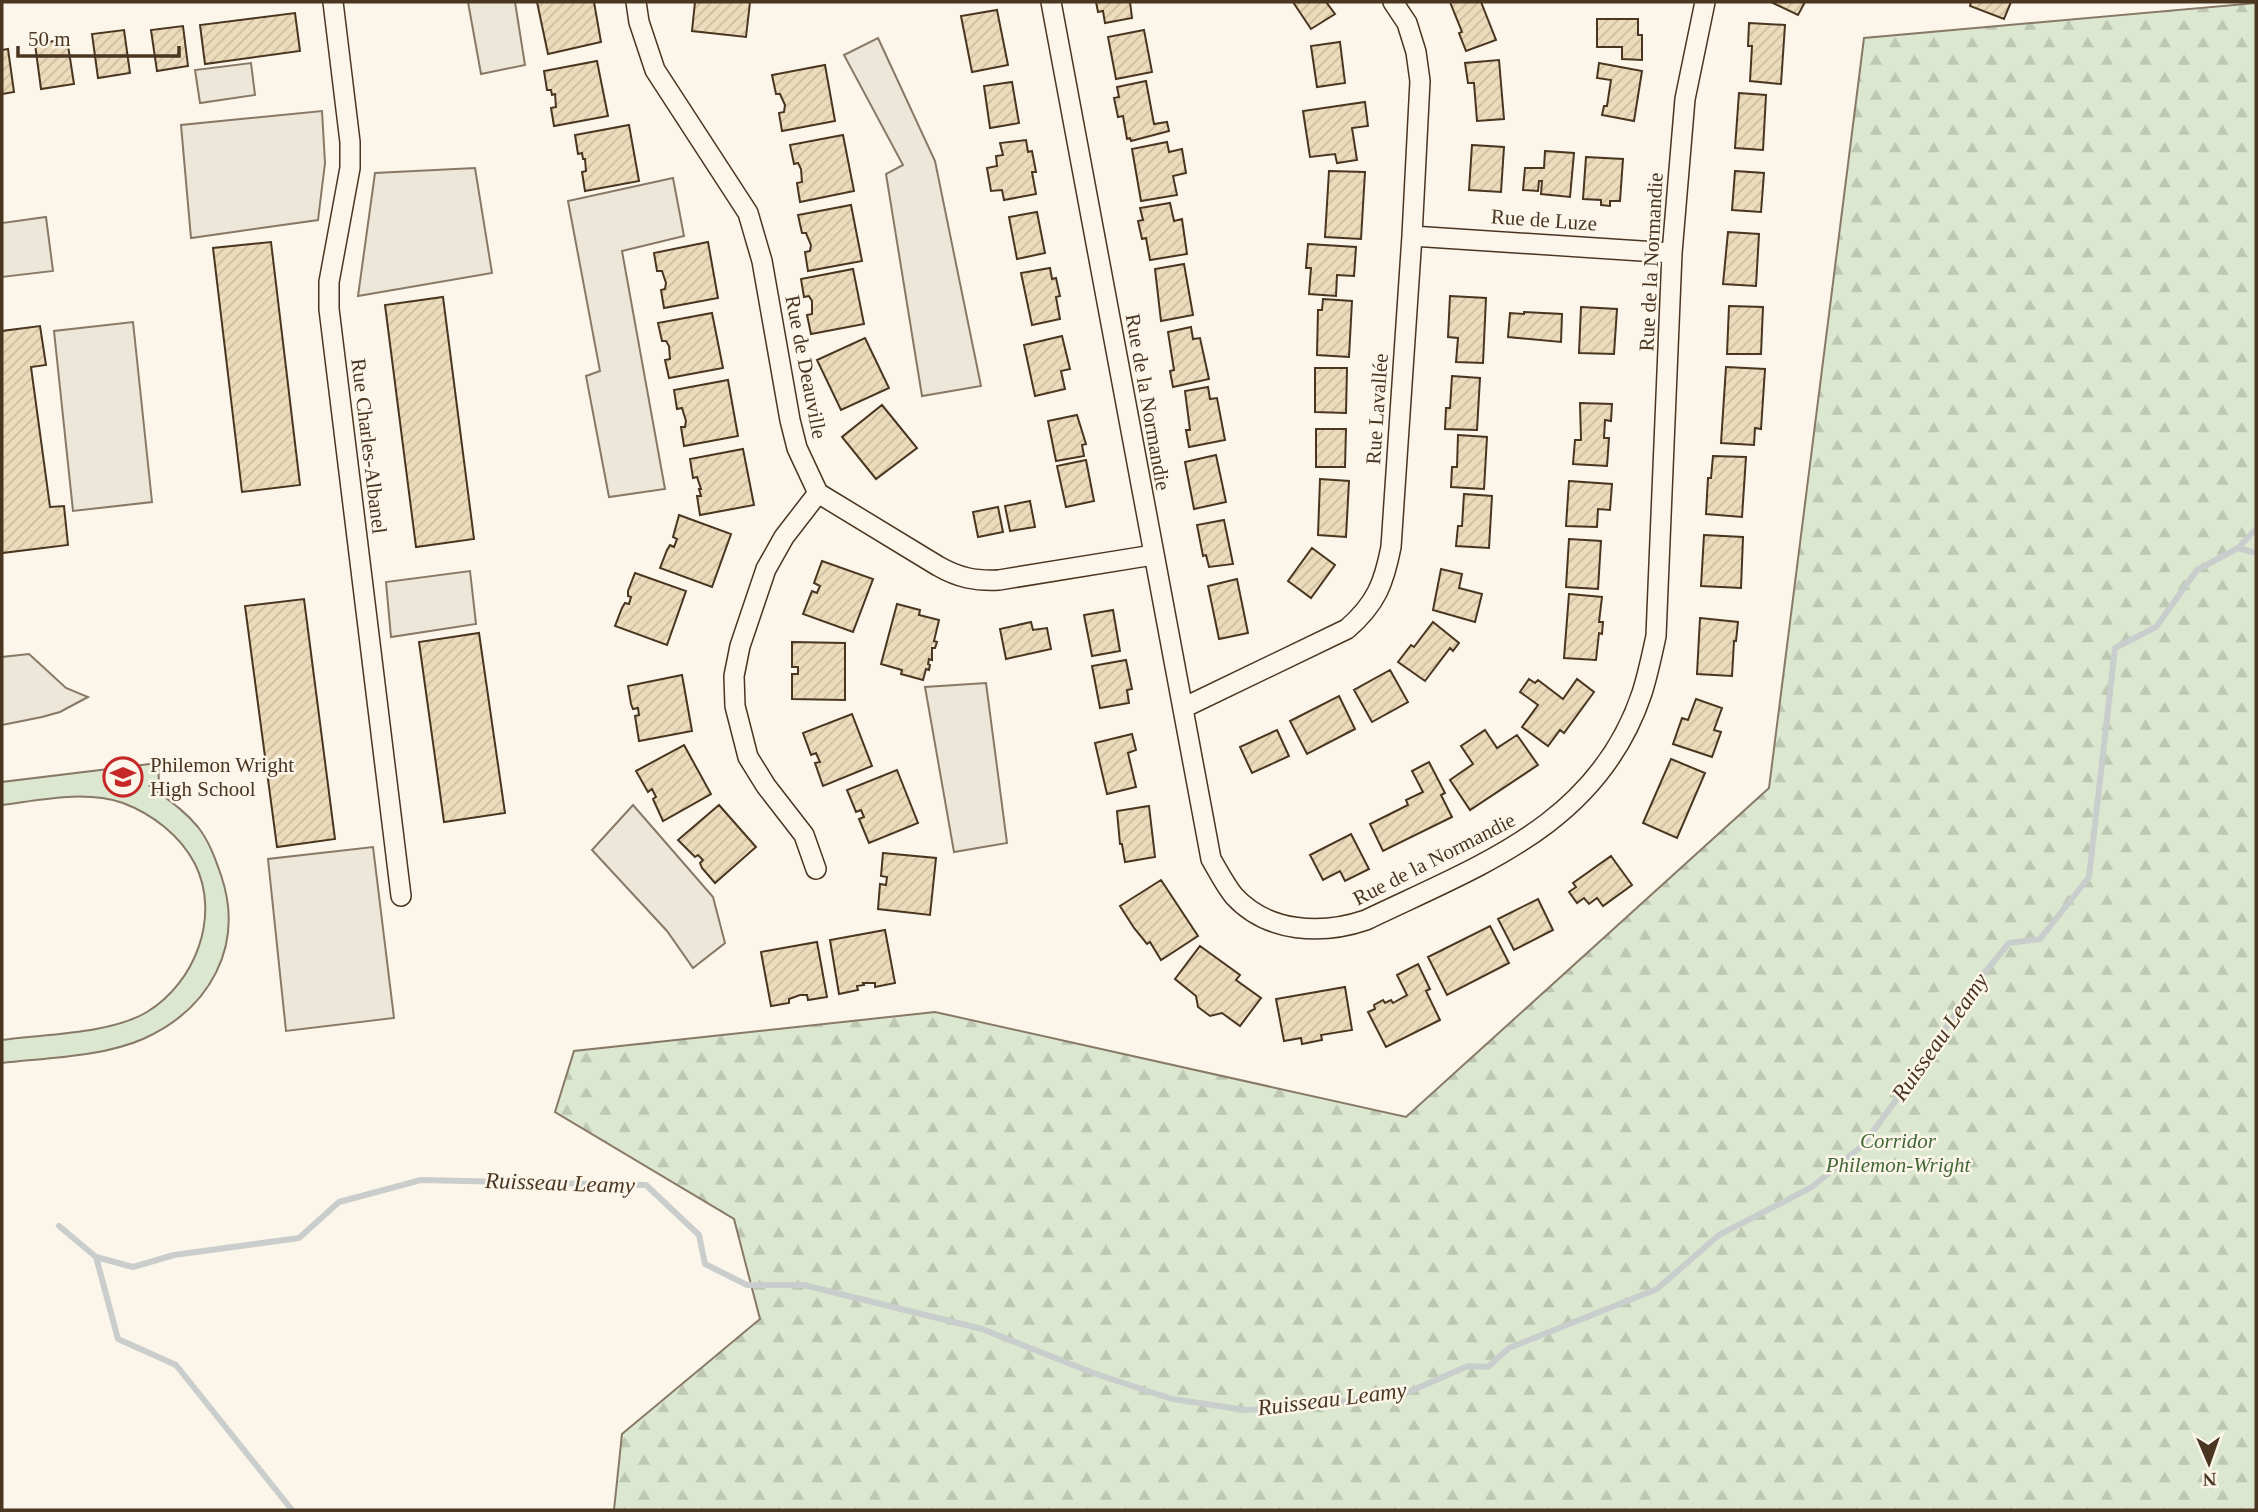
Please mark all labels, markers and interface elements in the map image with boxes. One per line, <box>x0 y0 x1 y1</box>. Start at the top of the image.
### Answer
scale bar <box>18 14 178 58</box>
text: 50 m <box>28 27 71 51</box>
street label: Rue de la Normandie <box>1634 172 1668 352</box>
street label: Rue de Luze <box>1490 204 1598 236</box>
street label: Rue de Deauville <box>780 293 832 441</box>
street label: Rue de la Normandie <box>1121 312 1175 492</box>
street label: Rue Lavallée <box>1361 353 1393 465</box>
street label: Rue Charles-Albanel <box>346 357 392 535</box>
place label: Philemon Wright High School <box>150 753 294 801</box>
school or university icon: Philemon Wright High School <box>102 756 144 798</box>
street label: Rue de la Normandie <box>1349 808 1519 910</box>
water label: Ruisseau Leamy <box>1886 968 1994 1106</box>
park label: Corridor Philemon-Wright <box>1825 1129 1971 1177</box>
water label: Ruisseau Leamy <box>484 1168 636 1198</box>
water label: Ruisseau Leamy <box>1255 1377 1409 1421</box>
north arrow <box>2174 1428 2244 1498</box>
text: N <box>2202 1469 2217 1490</box>

